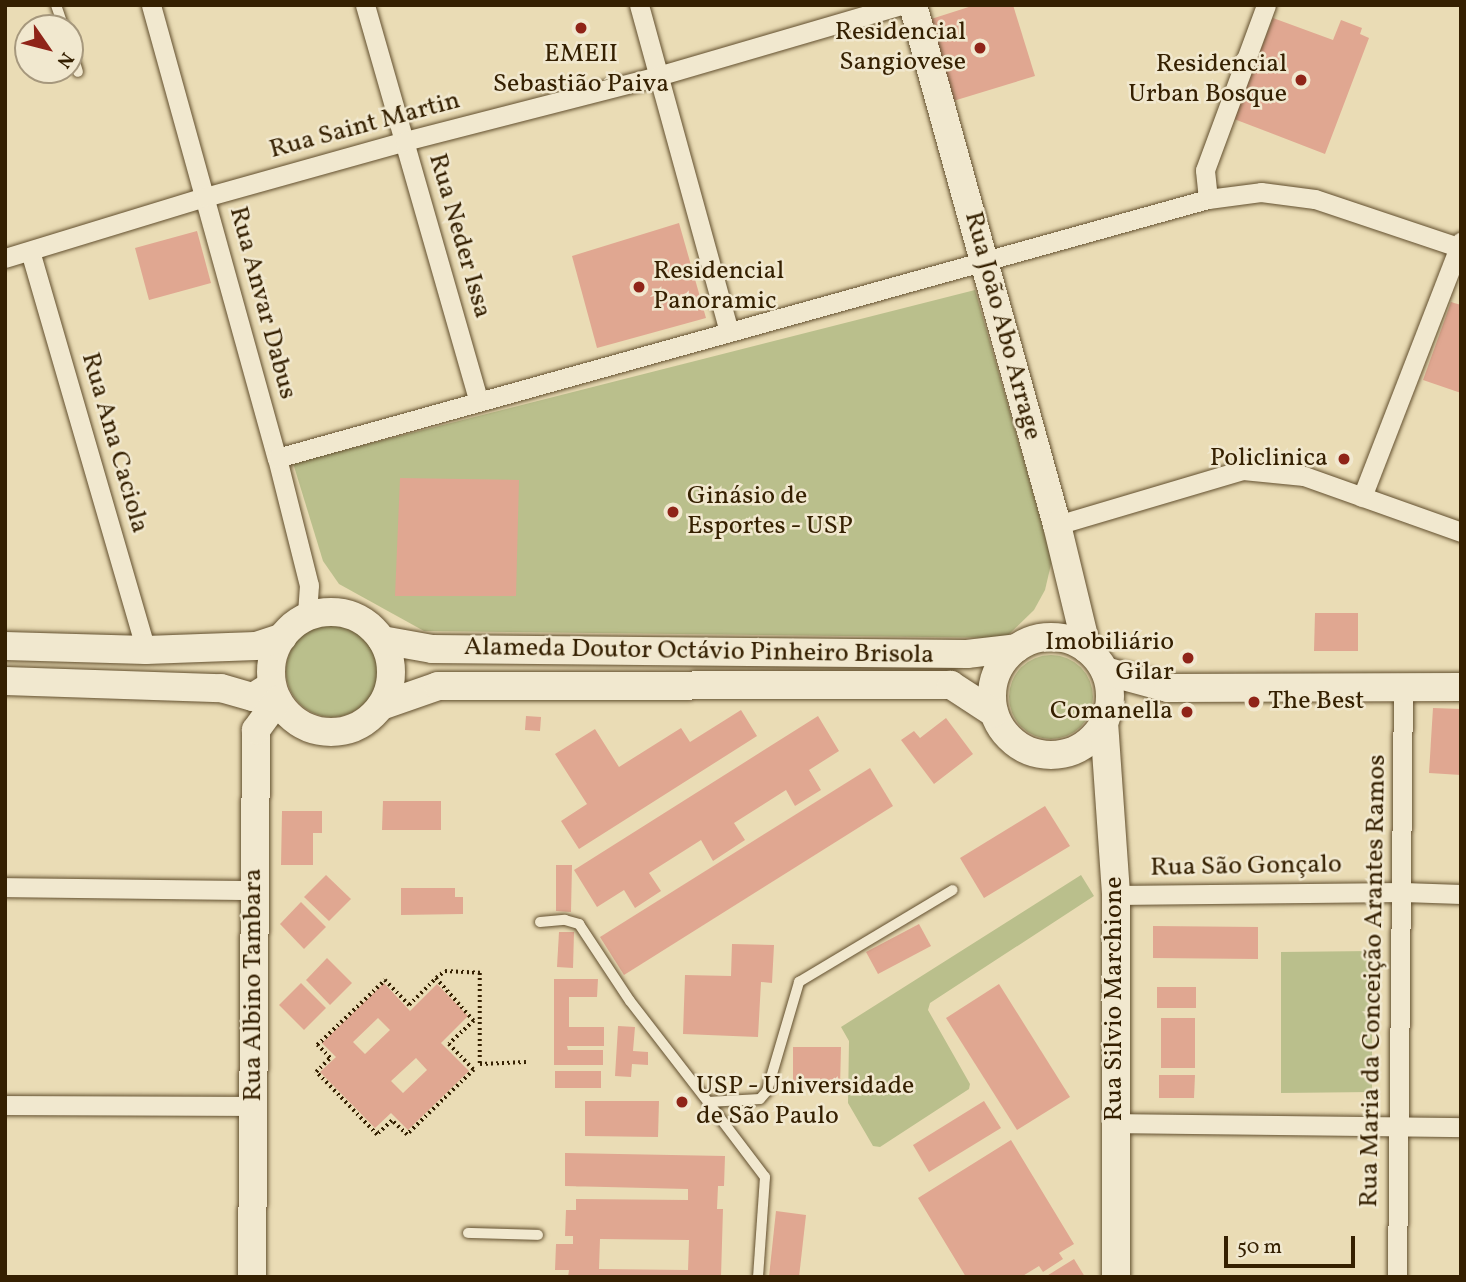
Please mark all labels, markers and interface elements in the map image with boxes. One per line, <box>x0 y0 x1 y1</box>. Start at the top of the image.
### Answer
north arrow <box>14 14 84 84</box>
place label: Residencial Sangiovese <box>835 17 966 78</box>
marker: EMEII Sebastião Paiva <box>573 20 589 36</box>
place label: EMEII Sebastião Paiva <box>493 39 669 100</box>
marker: Residencial Sangiovese <box>972 40 988 56</box>
text: N <box>50 47 79 73</box>
place label: Residencial Urban Bosque <box>1128 49 1287 110</box>
marker: Residencial Urban Bosque <box>1293 72 1309 88</box>
street label: Rua Saint Martin <box>266 86 464 166</box>
street label: Rua Neder Issa <box>421 150 497 322</box>
street label: Rua Anvar Dabus <box>221 203 303 403</box>
street label: Rua João Abo Arrage <box>956 208 1048 444</box>
place label: Residencial Panoramic <box>653 256 784 318</box>
marker: Residencial Panoramic <box>631 279 647 295</box>
street label: Rua Ana Caciola <box>73 349 155 537</box>
place label: Policlinica <box>1210 443 1328 475</box>
marker: Policlinica <box>1334 449 1354 469</box>
place label: Ginásio de Esportes - USP <box>687 481 854 542</box>
marker: Ginásio de Esportes - USP <box>665 504 681 520</box>
place label: Imobiliário Gilar <box>1045 627 1174 688</box>
street label: Alameda Doutor Octávio Pinheiro Brisola <box>464 632 934 672</box>
marker: Imobiliário Gilar <box>1180 650 1196 666</box>
place label: The Best <box>1268 686 1364 718</box>
marker: The Best <box>1246 694 1262 710</box>
place label: Comanella <box>1050 696 1173 728</box>
marker: Comanella <box>1179 704 1195 720</box>
street label: Rua Maria da Conceição Arantes Ramos <box>1354 754 1394 1208</box>
street label: Rua São Gonçalo <box>1150 850 1342 884</box>
street label: Rua Albino Tambara <box>238 868 270 1102</box>
street label: Rua Silvio Marchione <box>1099 876 1131 1122</box>
place label: USP - Universidade de São Paulo <box>696 1071 915 1132</box>
marker: USP - Universidade de São Paulo <box>674 1094 690 1110</box>
scale bar <box>1228 1222 1359 1266</box>
text: 50 m <box>1237 1233 1282 1262</box>

